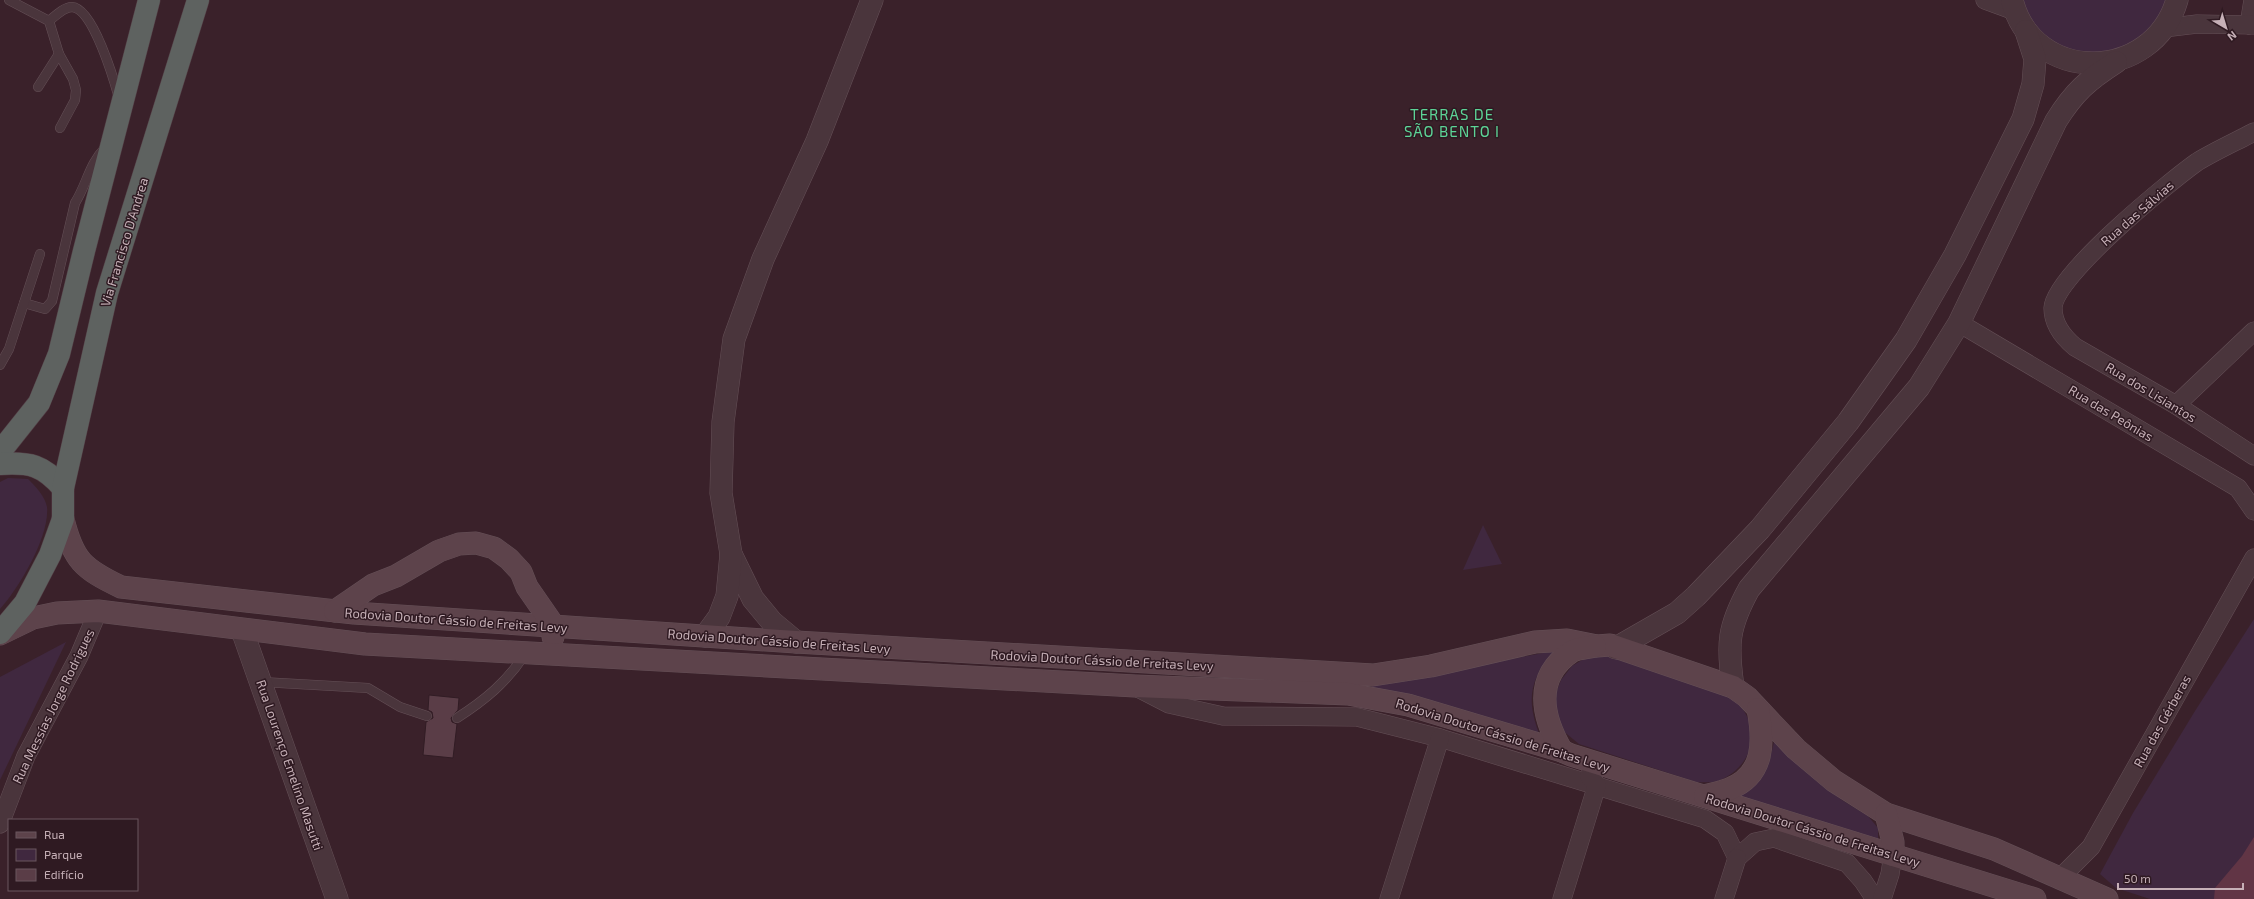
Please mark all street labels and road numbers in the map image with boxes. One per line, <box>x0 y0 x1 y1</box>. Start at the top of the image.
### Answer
street label: Via Francisco D'Andrea <box>97 176 151 308</box>
street label: Rua das Sálvias <box>2097 177 2177 249</box>
street label: Rua dos Lisiantos <box>2103 359 2199 425</box>
street label: Rua das Peônias <box>2066 381 2156 445</box>
street label: Rodovia Doutor Cássio de Freitas Levy <box>344 604 568 636</box>
street label: Rodovia Doutor Cássio de Freitas Levy <box>667 625 891 657</box>
street label: Rua Messías Jorge Rodrigues <box>8 626 98 786</box>
street label: Rodovia Doutor Cássio de Freitas Levy <box>990 646 1214 674</box>
street label: Rua das Gérberas <box>2130 672 2194 770</box>
street label: Rua Lourenço Emelino Masutti <box>252 678 327 853</box>
street label: Rodovia Doutor Cássio de Freitas Levy <box>1394 695 1612 775</box>
street label: Rodovia Doutor Cássio de Freitas Levy <box>1704 790 1922 870</box>

